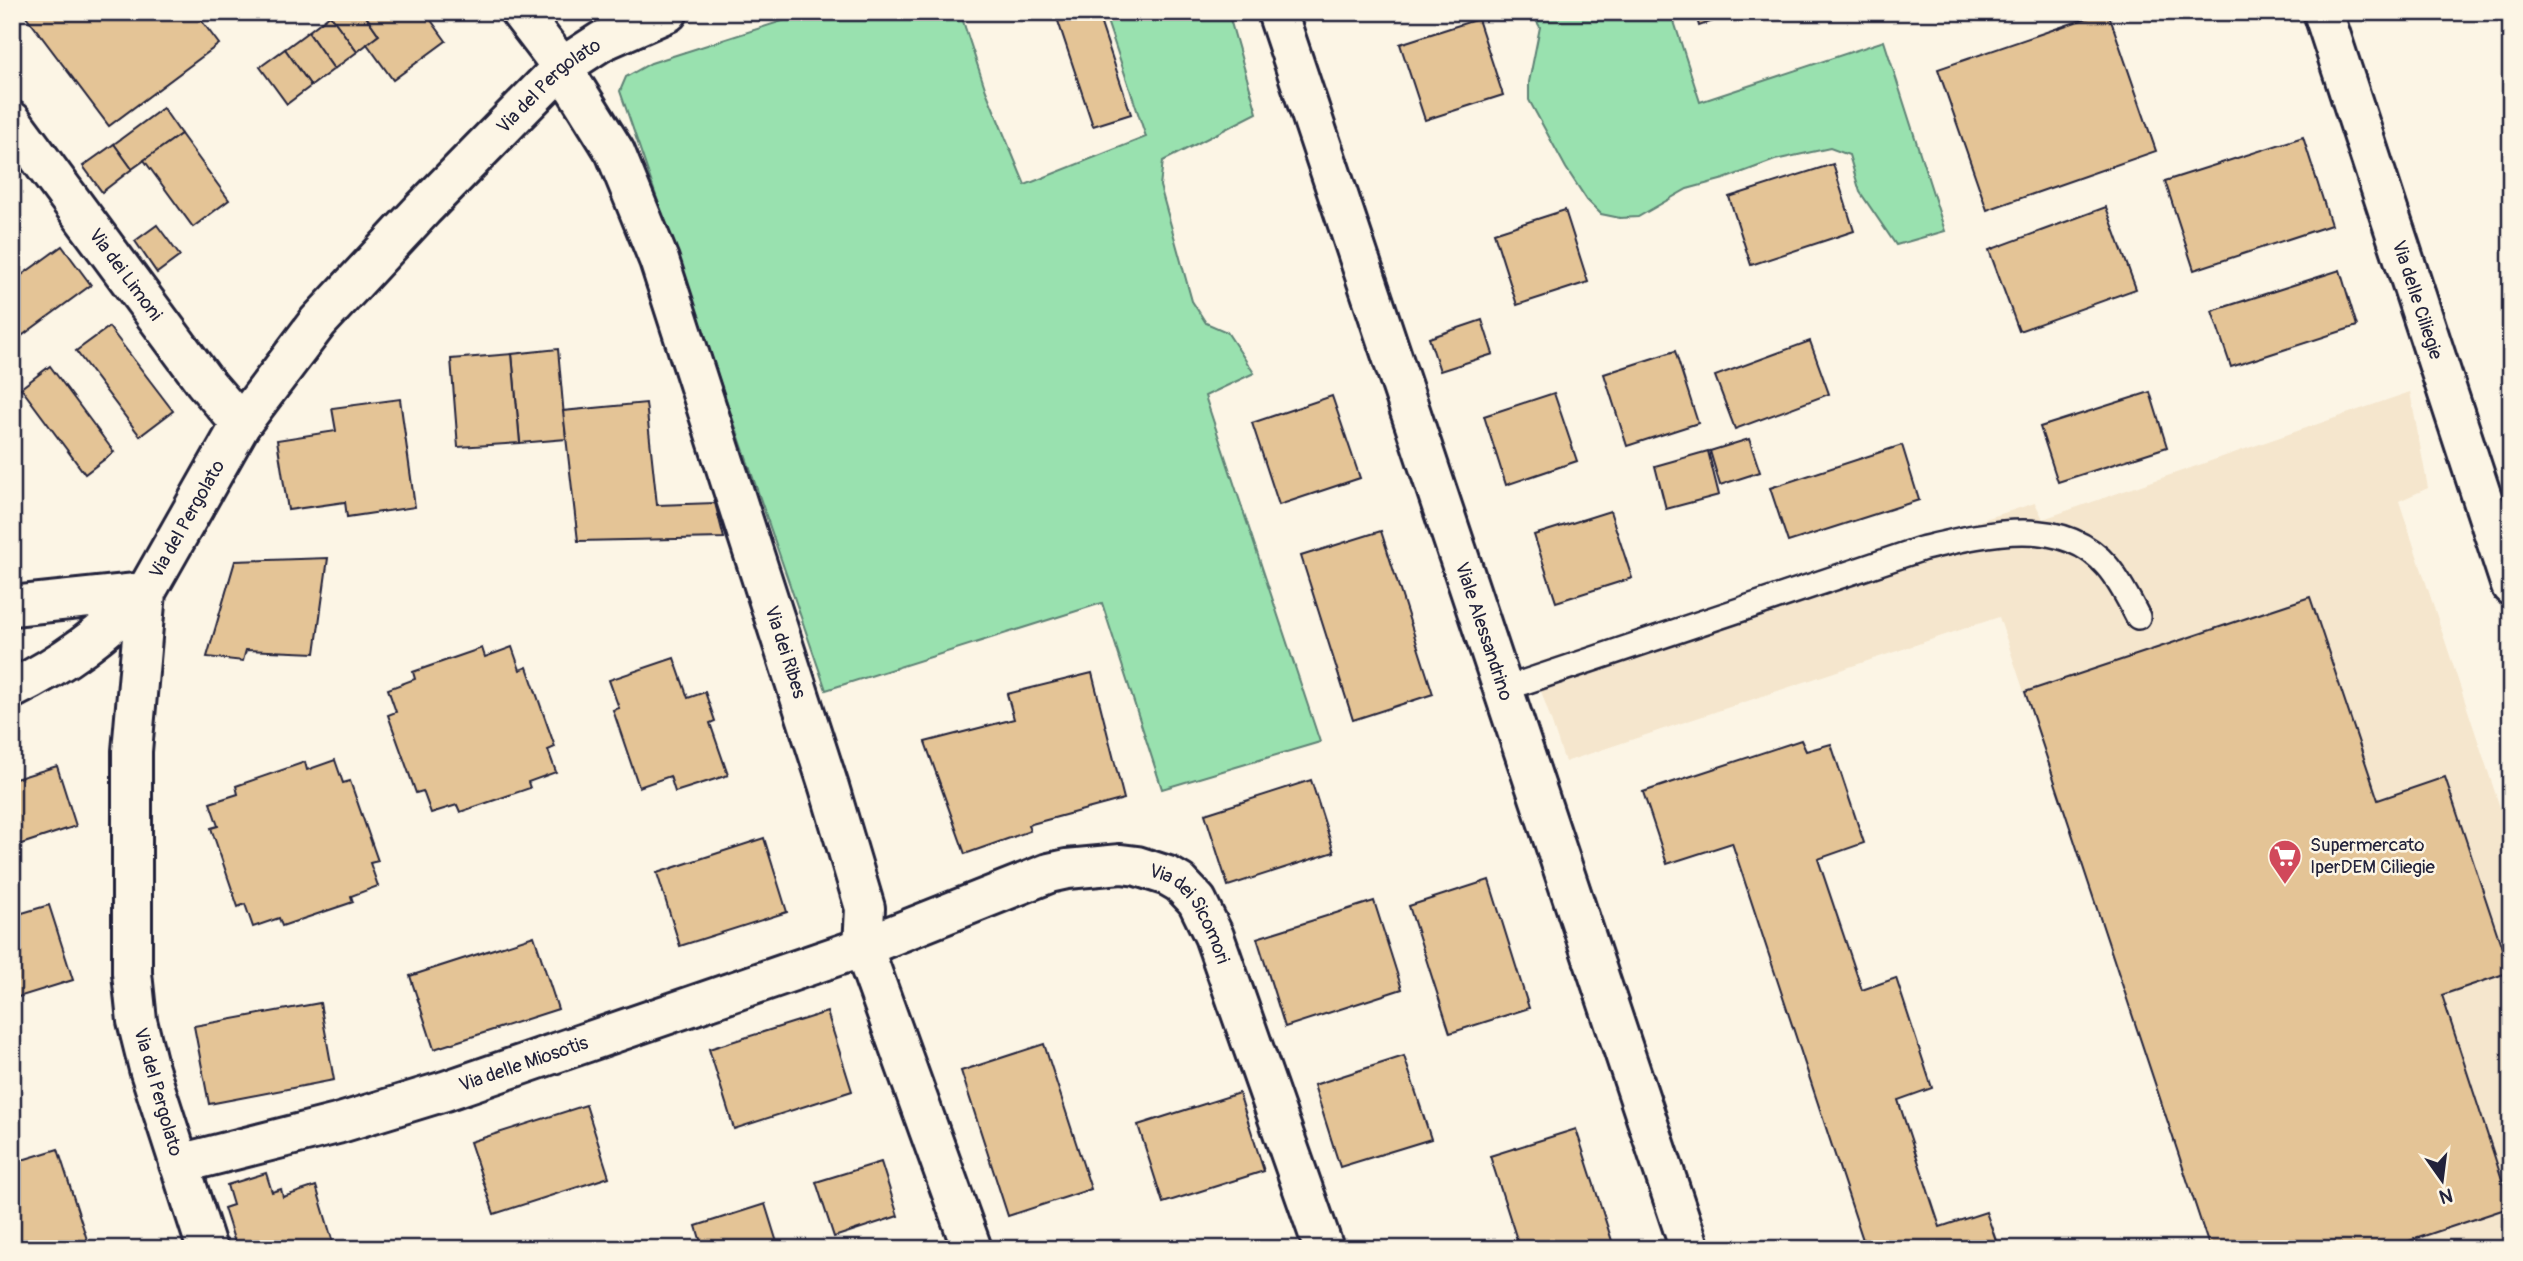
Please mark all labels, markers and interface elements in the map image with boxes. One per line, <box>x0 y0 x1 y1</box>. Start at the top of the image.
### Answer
street label: Via del Pergolato <box>492 33 605 139</box>
street label: Via dei Limoni <box>83 224 167 326</box>
street label: Via delle Ciliegie <box>2387 237 2448 363</box>
street label: Via del Pergolato <box>144 456 230 583</box>
street label: Viale Alessandrino <box>1450 559 1518 704</box>
street label: Via dei Ribes <box>759 603 812 702</box>
place label: Supermercato IperDEM Ciliegie <box>2310 833 2435 879</box>
supermarket icon: Supermercato IperDEM Ciliegie <box>2266 837 2304 886</box>
street label: Via dei Sicomori <box>1146 859 1235 967</box>
street label: Via del Pergolato <box>128 1025 188 1159</box>
street label: Via delle Miosotis <box>456 1030 592 1097</box>
north arrow <box>2408 1146 2478 1216</box>
text: N <box>2437 1182 2455 1209</box>

